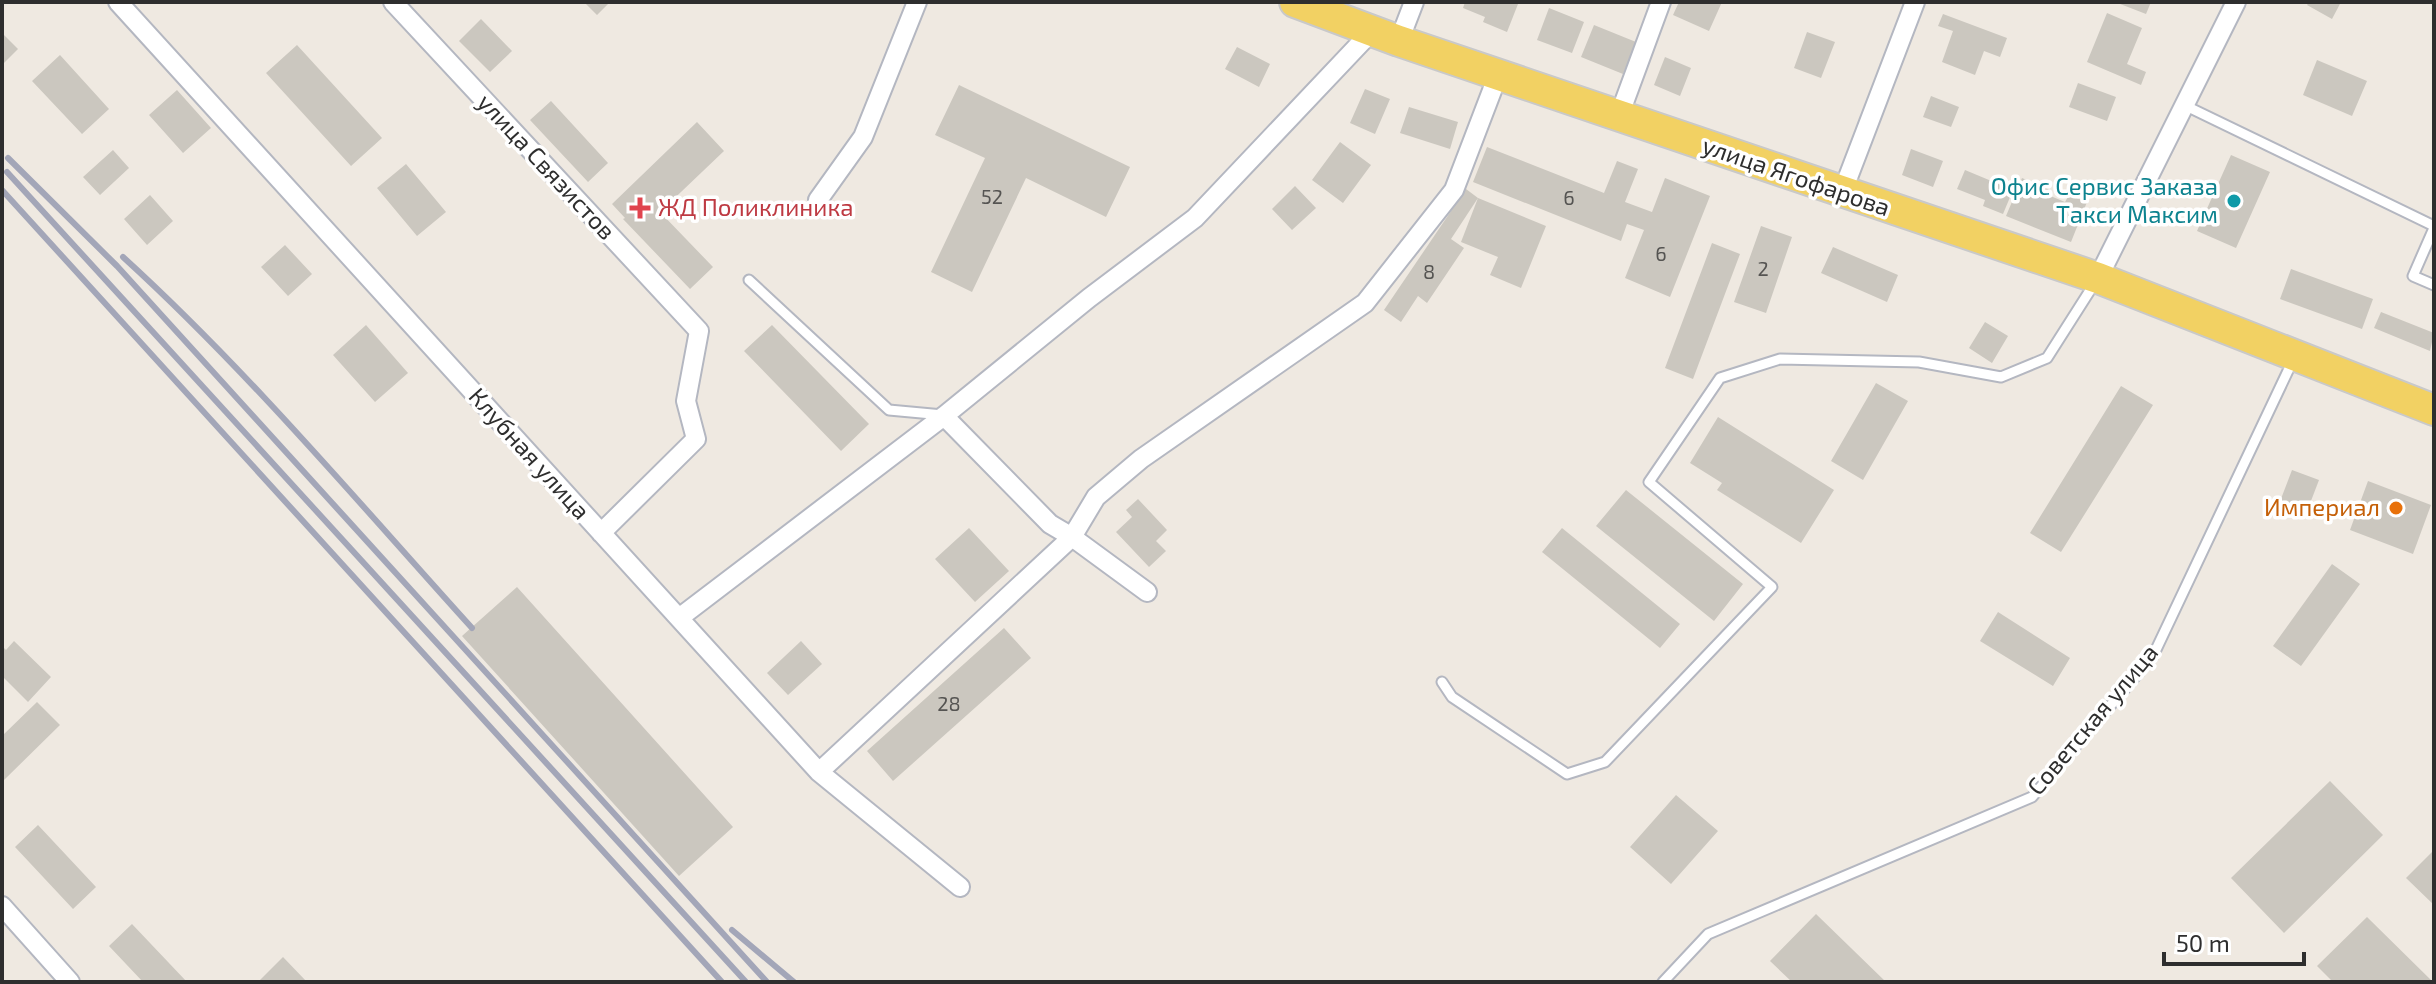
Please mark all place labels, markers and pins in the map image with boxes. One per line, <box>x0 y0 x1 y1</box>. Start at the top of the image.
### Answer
place label: Офис Сервис Заказа Такси Максим <box>1991 171 2218 228</box>
place label: ЖД Поликлиника <box>658 192 854 221</box>
marker: Офис Сервис Заказа Такси Максим <box>2225 192 2243 210</box>
marker: ЖД Поликлиника <box>629 197 651 219</box>
place label: Империал <box>2264 492 2380 521</box>
marker: Империал <box>2387 499 2405 517</box>

